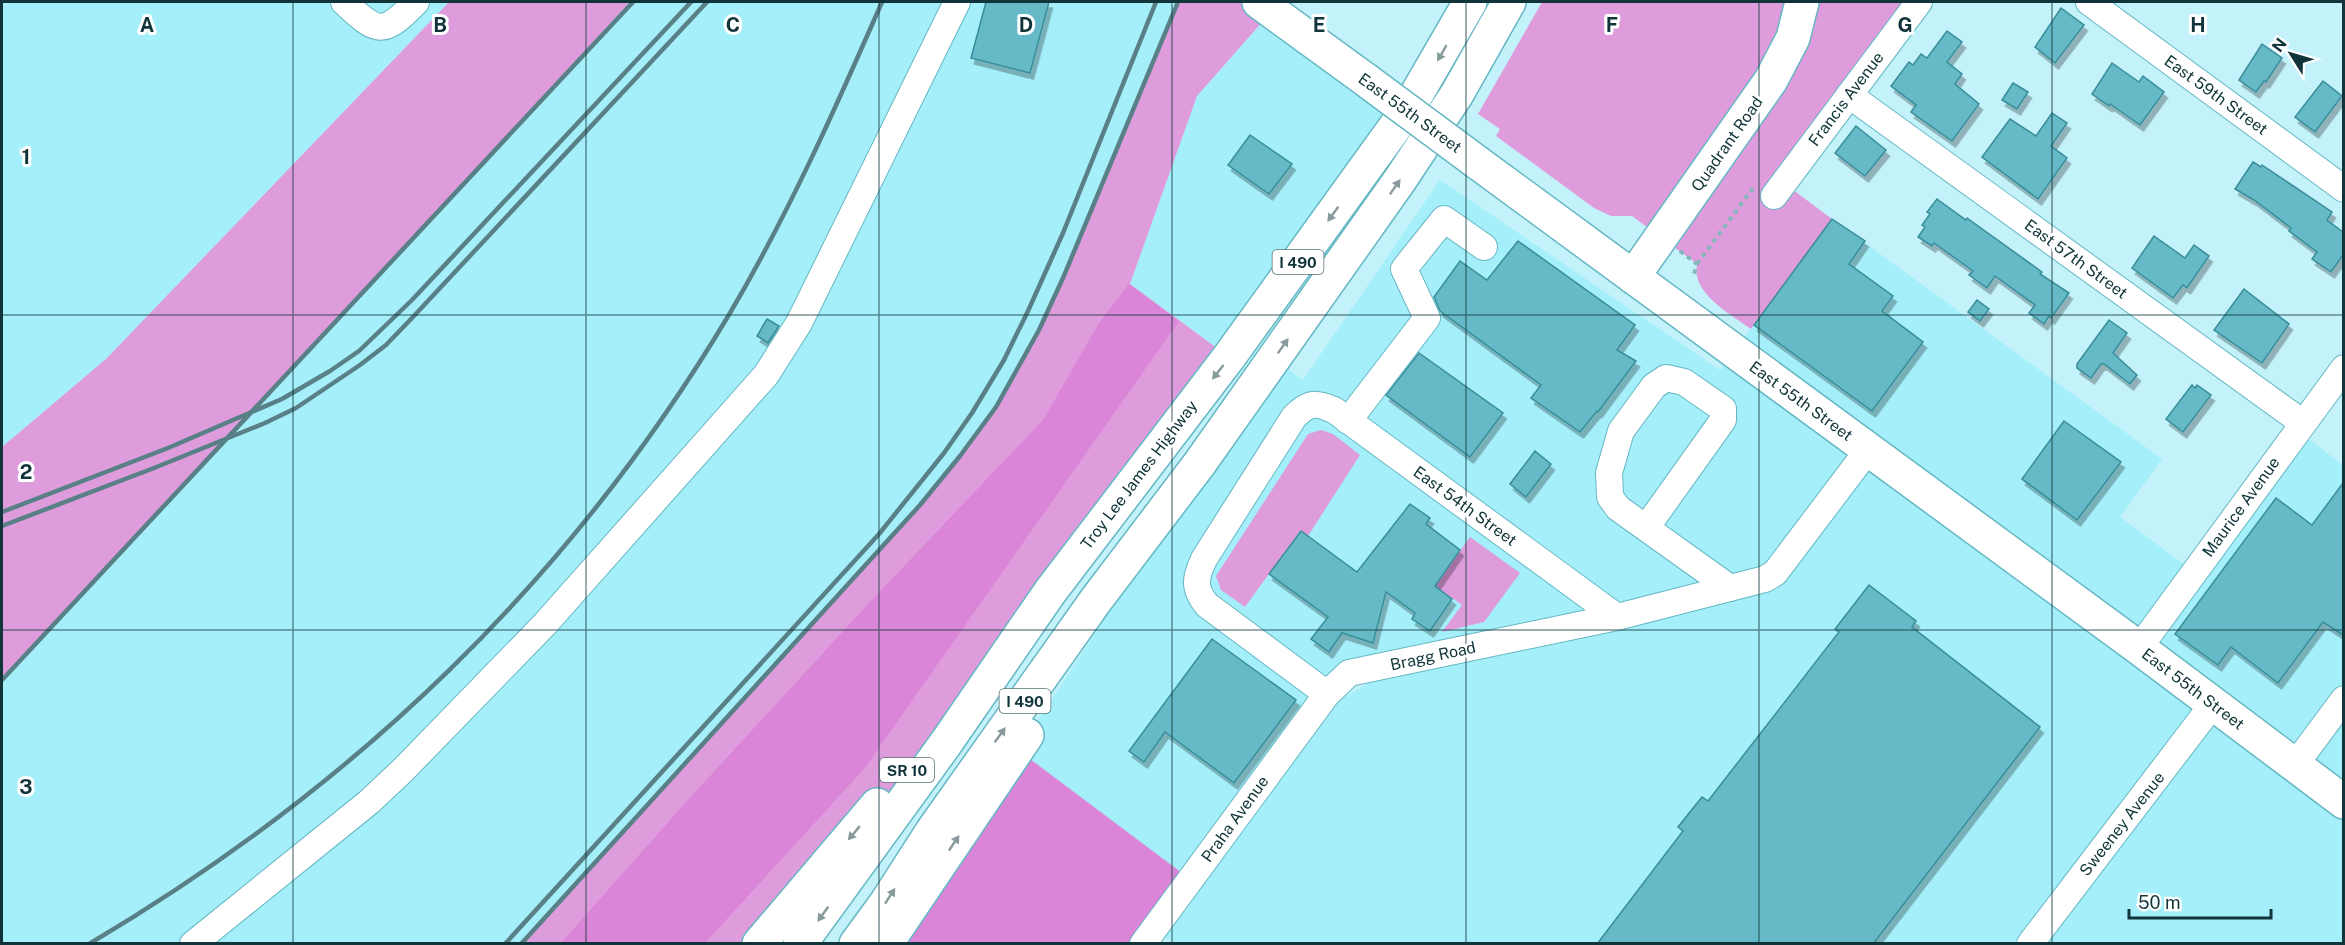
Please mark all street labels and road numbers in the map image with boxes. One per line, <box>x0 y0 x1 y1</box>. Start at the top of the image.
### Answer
street label: Francis Avenue <box>1804 48 1888 150</box>
street label: East 59th Street <box>2161 51 2271 139</box>
street label: East 55th Street <box>1355 69 1465 157</box>
street label: Quadrant Road <box>1687 93 1767 195</box>
street label: East 57th Street <box>2021 215 2131 303</box>
road number: I 490 <box>1272 250 1324 274</box>
street label: East 55th Street <box>1746 357 1856 445</box>
street label: Troy Lee James Highway <box>1077 396 1202 553</box>
street label: Maurice Avenue <box>2198 453 2284 561</box>
street label: East 54th Street <box>1410 462 1520 550</box>
street label: Bragg Road <box>1388 638 1478 674</box>
street label: East 55th Street <box>2138 644 2248 734</box>
road number: I 490 <box>1000 689 1050 713</box>
road number: SR 10 <box>880 758 934 782</box>
street label: Sweeney Avenue <box>2075 768 2169 880</box>
street label: Praha Avenue <box>1197 772 1273 866</box>

